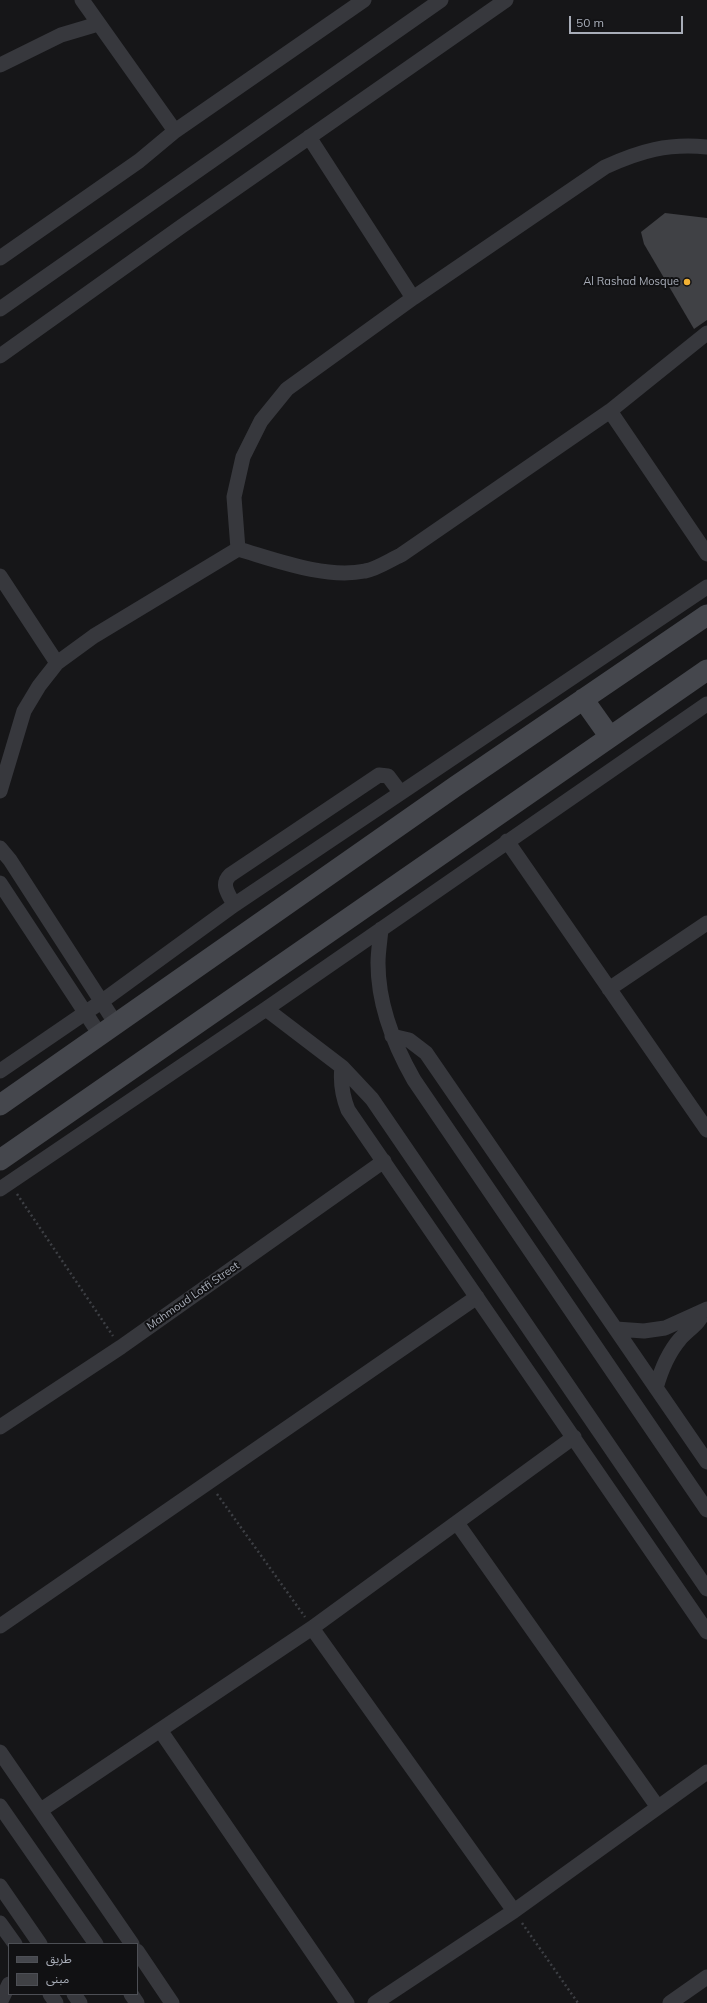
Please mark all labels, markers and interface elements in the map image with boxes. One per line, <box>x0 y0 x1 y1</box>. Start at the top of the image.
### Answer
scale bar <box>571 8 685 34</box>
text: 50 m <box>576 15 604 30</box>
place label: Al Rashad Mosque <box>583 275 679 289</box>
marker: Al Rashad Mosque <box>682 277 692 287</box>
street label: Mahmoud Lotfi Street <box>144 1259 242 1333</box>
legend <box>8 1943 138 1995</box>
text: طريق <box>46 1951 72 1966</box>
text: مبنى <box>46 1971 69 1986</box>

